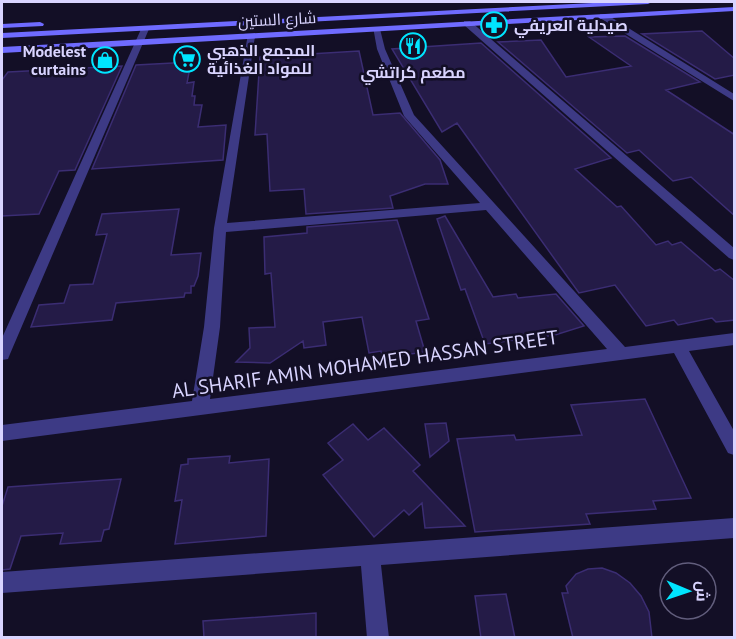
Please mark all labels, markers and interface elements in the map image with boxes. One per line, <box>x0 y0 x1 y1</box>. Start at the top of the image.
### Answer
street label: شارع الستين <box>237 7 317 33</box>
pharmacy icon: صيدلية العريفي <box>479 10 509 40</box>
place label: صيدلية العريفي <box>514 15 628 38</box>
restaurant icon: مطعم كراتشي <box>398 31 428 61</box>
place label: المجمع الذهبي للمواد الغذائية <box>207 40 315 78</box>
place label: Modelest curtains <box>23 41 86 79</box>
supermarket icon: المجمع الذهبي للمواد الغذائية <box>172 44 202 74</box>
shop icon: Modelest curtains <box>90 45 120 75</box>
place label: مطعم كراتشي <box>360 62 466 85</box>
street label: AL SHARIF AMIN MOHAMED HASSAN STREET <box>170 324 560 404</box>
north arrow <box>658 561 718 621</box>
text: ش <box>693 581 713 602</box>

